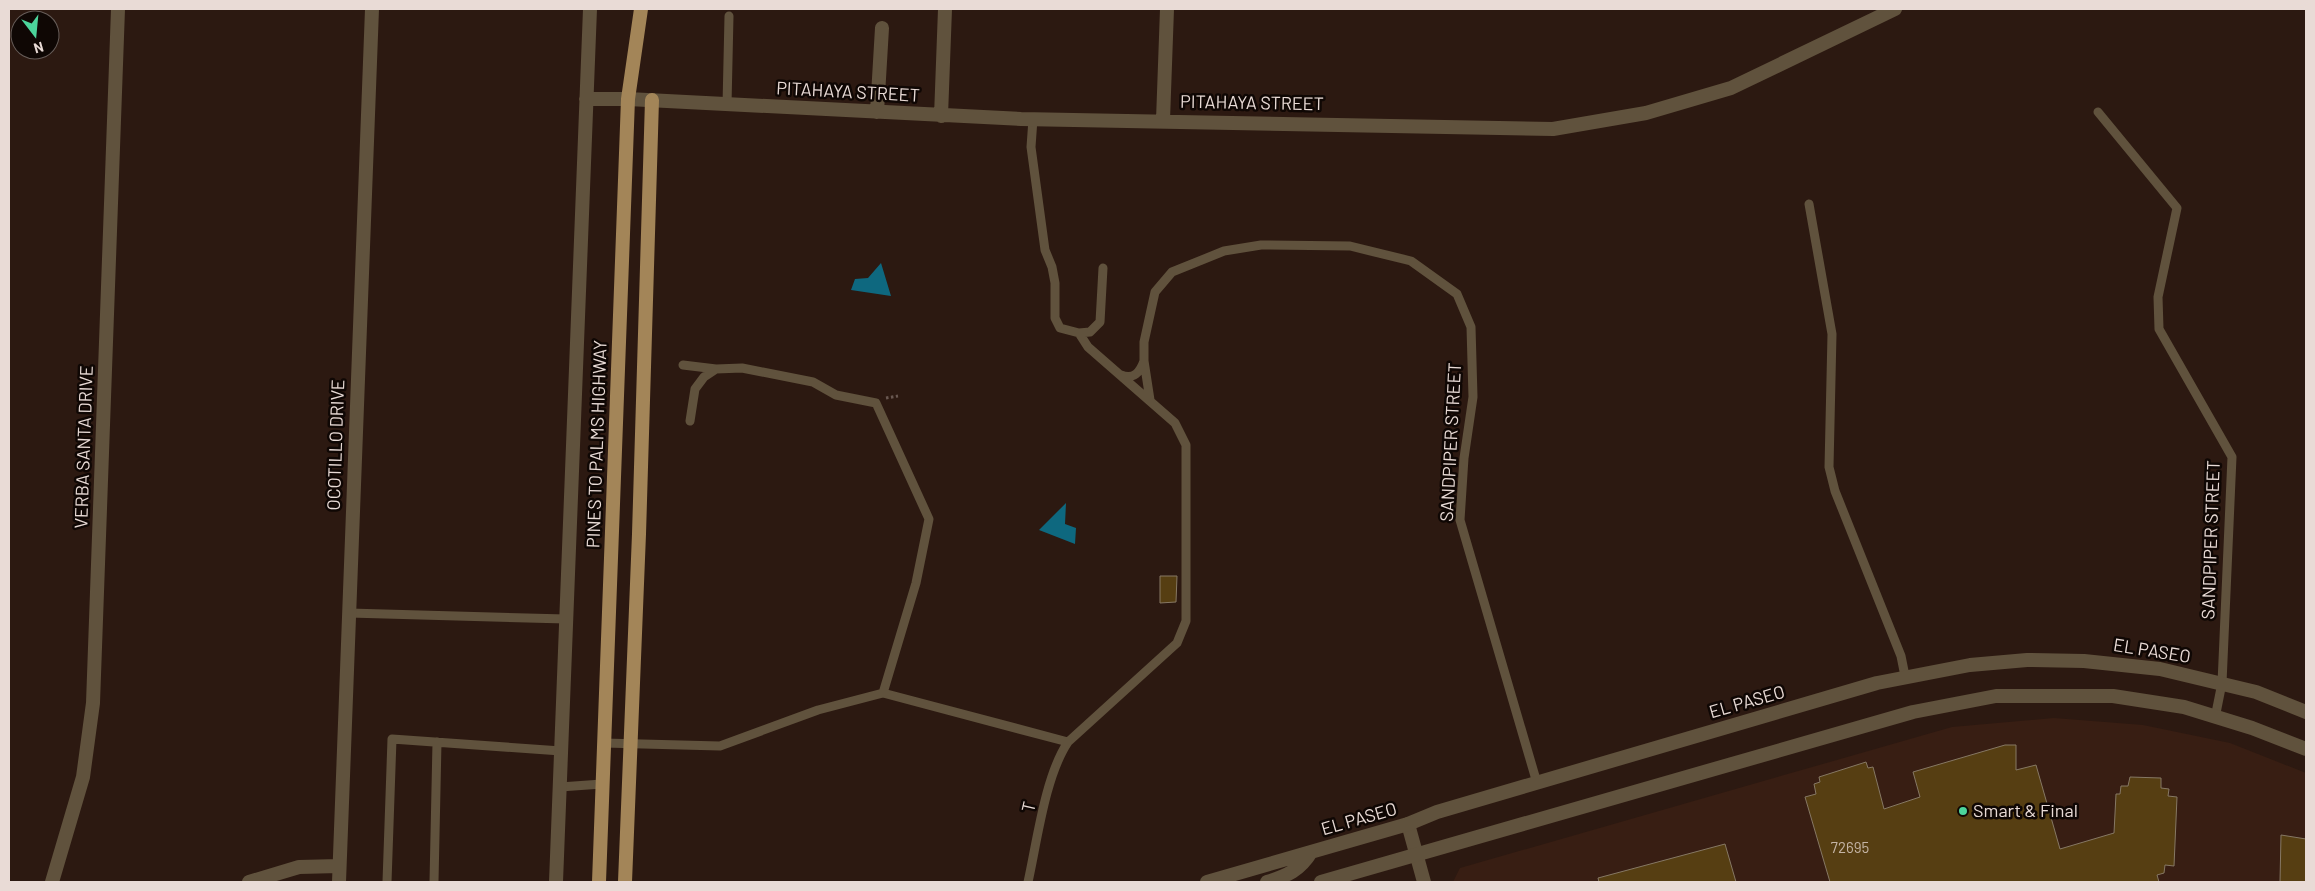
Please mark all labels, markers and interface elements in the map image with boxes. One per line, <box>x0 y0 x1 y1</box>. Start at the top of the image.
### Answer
north arrow <box>10 10 60 60</box>
text: N <box>32 39 46 57</box>
street label: PITAHAYA STREET <box>776 76 920 106</box>
street label: PITAHAYA STREET <box>1180 90 1324 114</box>
street label: PINES TO PALMS HIGHWAY <box>581 340 611 548</box>
street label: SANDPIPER STREET <box>1435 362 1465 522</box>
street label: VERBA SANTA DRIVE <box>69 365 97 529</box>
street label: OCOTILLO DRIVE <box>322 379 348 511</box>
street label: SANDPIPER STREET <box>2196 460 2224 620</box>
street label: EL PASEO <box>2112 633 2192 667</box>
street label: EL PASEO <box>1706 680 1787 722</box>
street label: EL PASEO <box>1318 797 1399 839</box>
street label: T <box>1016 799 1040 814</box>
place label: Smart & Final <box>1973 799 2078 821</box>
marker: Smart & Final <box>1957 805 1969 817</box>
house number: 72695 <box>1831 838 1869 856</box>

